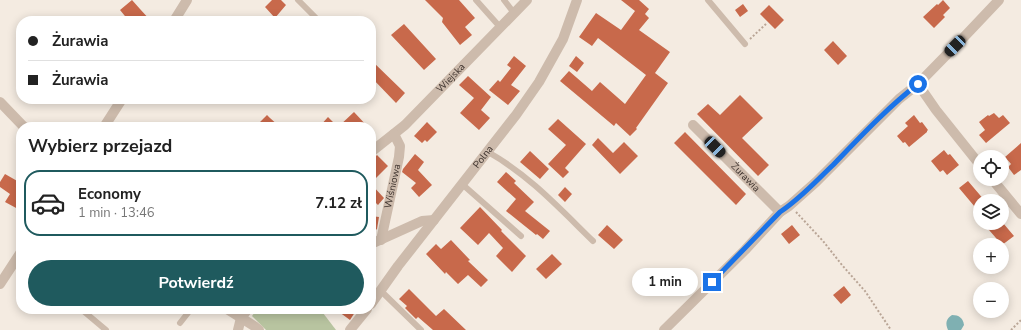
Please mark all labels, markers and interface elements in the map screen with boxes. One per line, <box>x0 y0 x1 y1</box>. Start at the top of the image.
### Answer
text: Żurawia <box>52 31 108 51</box>
car <box>942 33 968 59</box>
street label: Wiejska <box>433 60 468 96</box>
text: Żurawia <box>52 70 108 90</box>
route start <box>909 75 927 93</box>
text: Wybierz przejazd <box>28 134 172 158</box>
car <box>702 134 728 160</box>
street label: Polna <box>470 143 497 171</box>
map controls <box>973 150 1009 318</box>
button: locate <box>973 150 1009 186</box>
street label: Żurawia <box>728 160 763 195</box>
street label: Wiśniowa <box>381 163 404 210</box>
text: Economy <box>78 184 141 204</box>
icon: car <box>30 185 66 221</box>
text: 7.12 zł <box>315 193 362 213</box>
button: layers <box>973 194 1009 230</box>
text: 1 min · 13:46 <box>78 204 154 222</box>
button: + <box>973 238 1009 274</box>
button: Potwierdź <box>28 260 364 306</box>
callout: 1 min <box>632 268 698 296</box>
text: 1 min <box>648 273 682 291</box>
route end <box>703 273 721 291</box>
button: − <box>973 282 1009 318</box>

